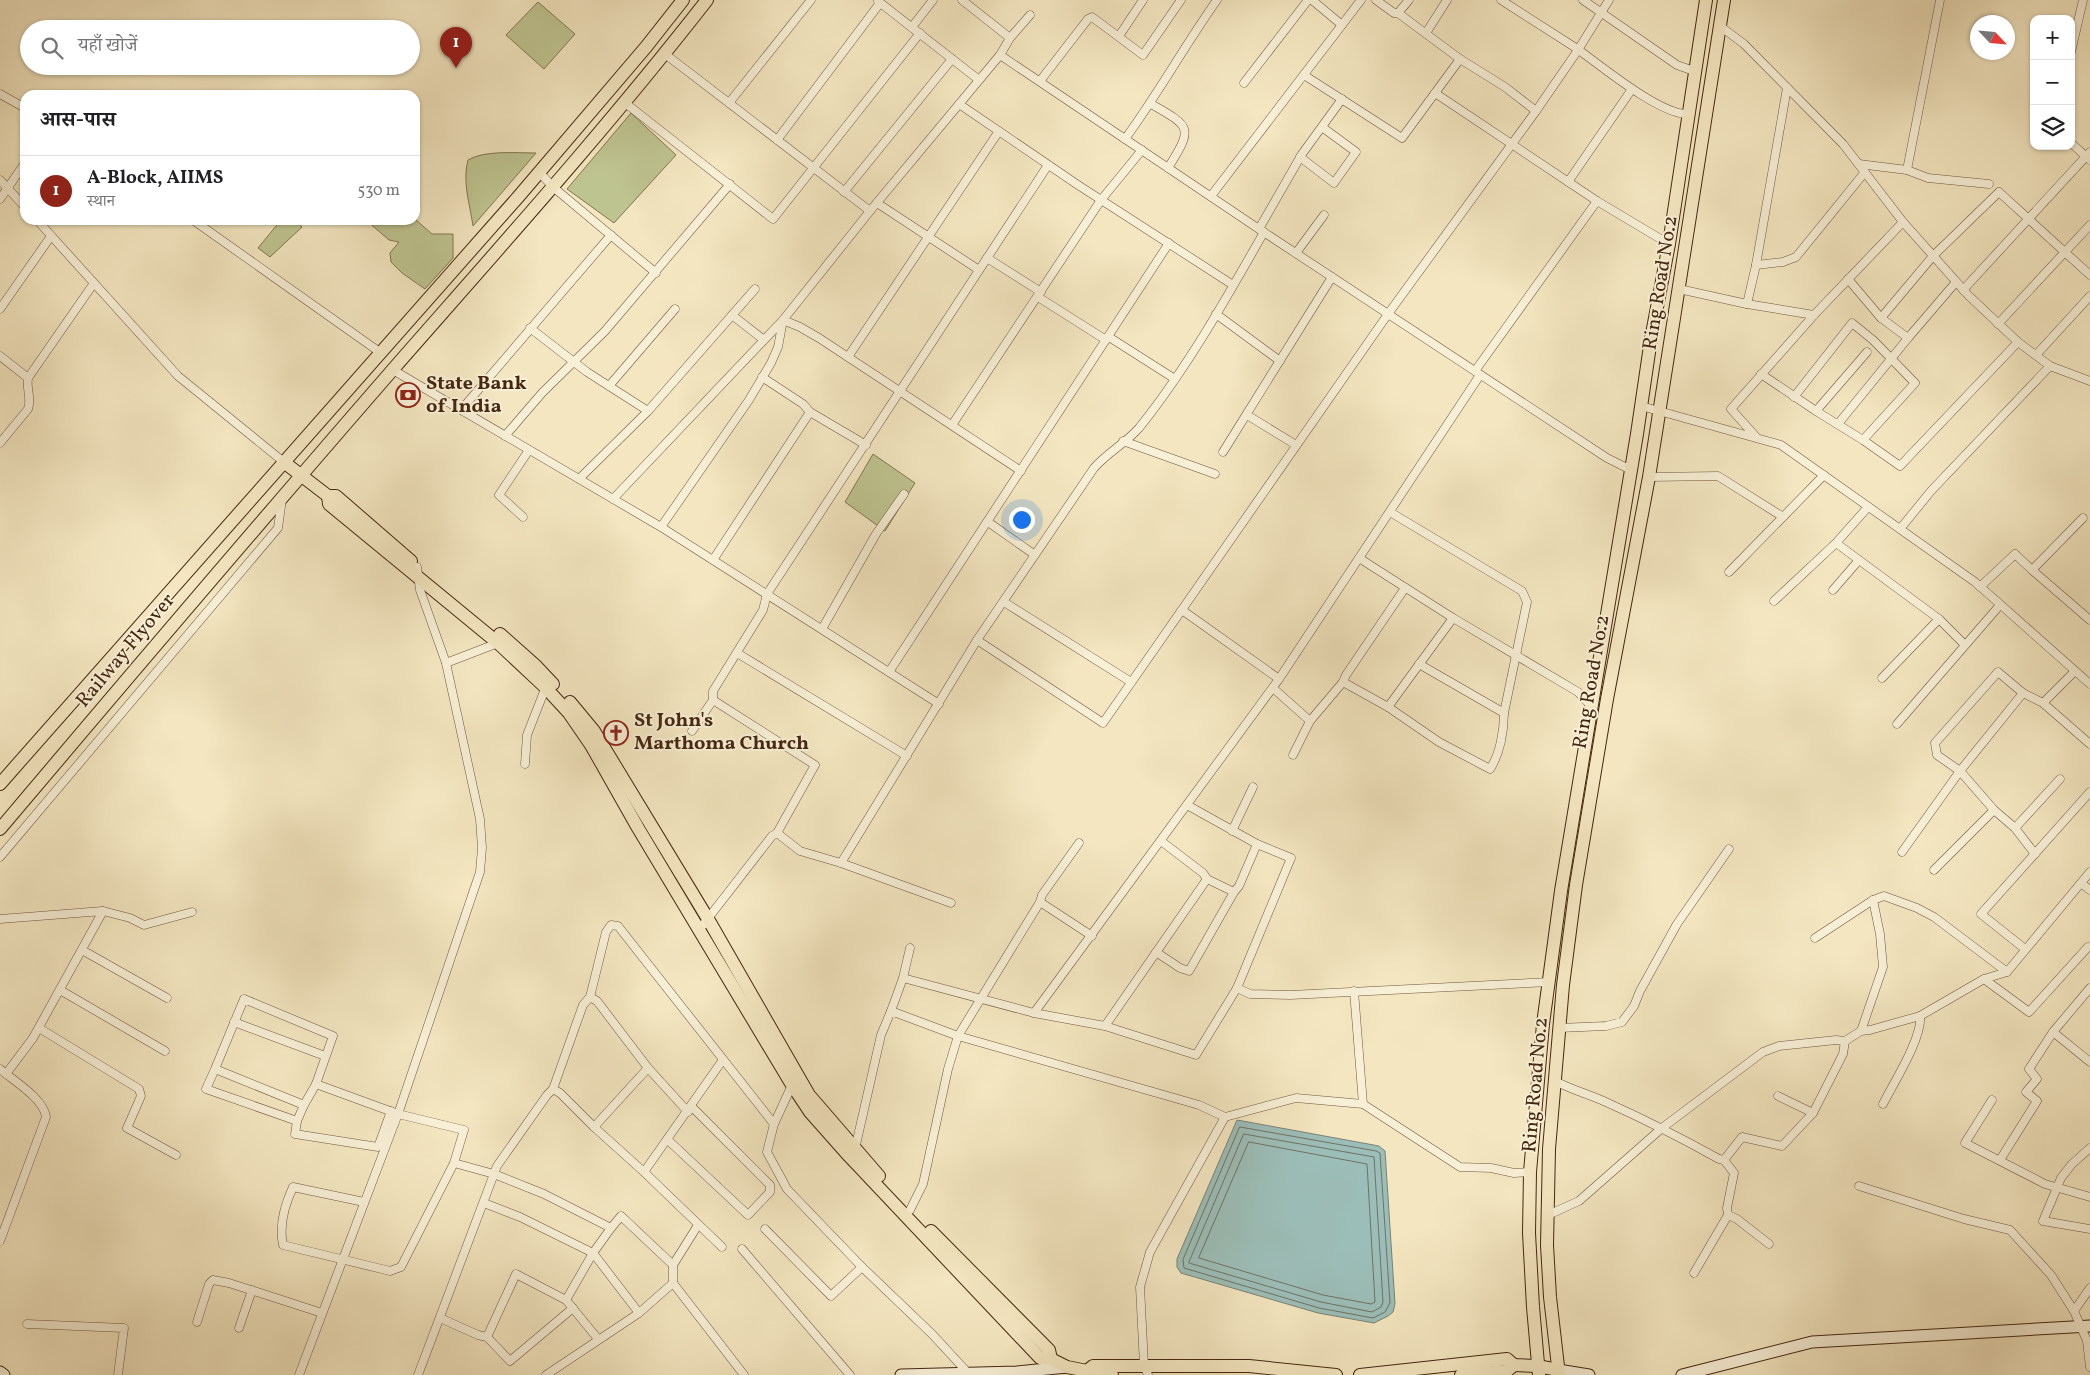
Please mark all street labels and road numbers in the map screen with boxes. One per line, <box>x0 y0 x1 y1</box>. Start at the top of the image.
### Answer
street label: Ring Road No.2 <box>1637 214 1685 352</box>
street label: Railway Flyover <box>70 588 182 714</box>
street label: Ring Road No.2 <box>1566 613 1618 751</box>
street label: Ring Road No.2 <box>1516 1016 1556 1154</box>

